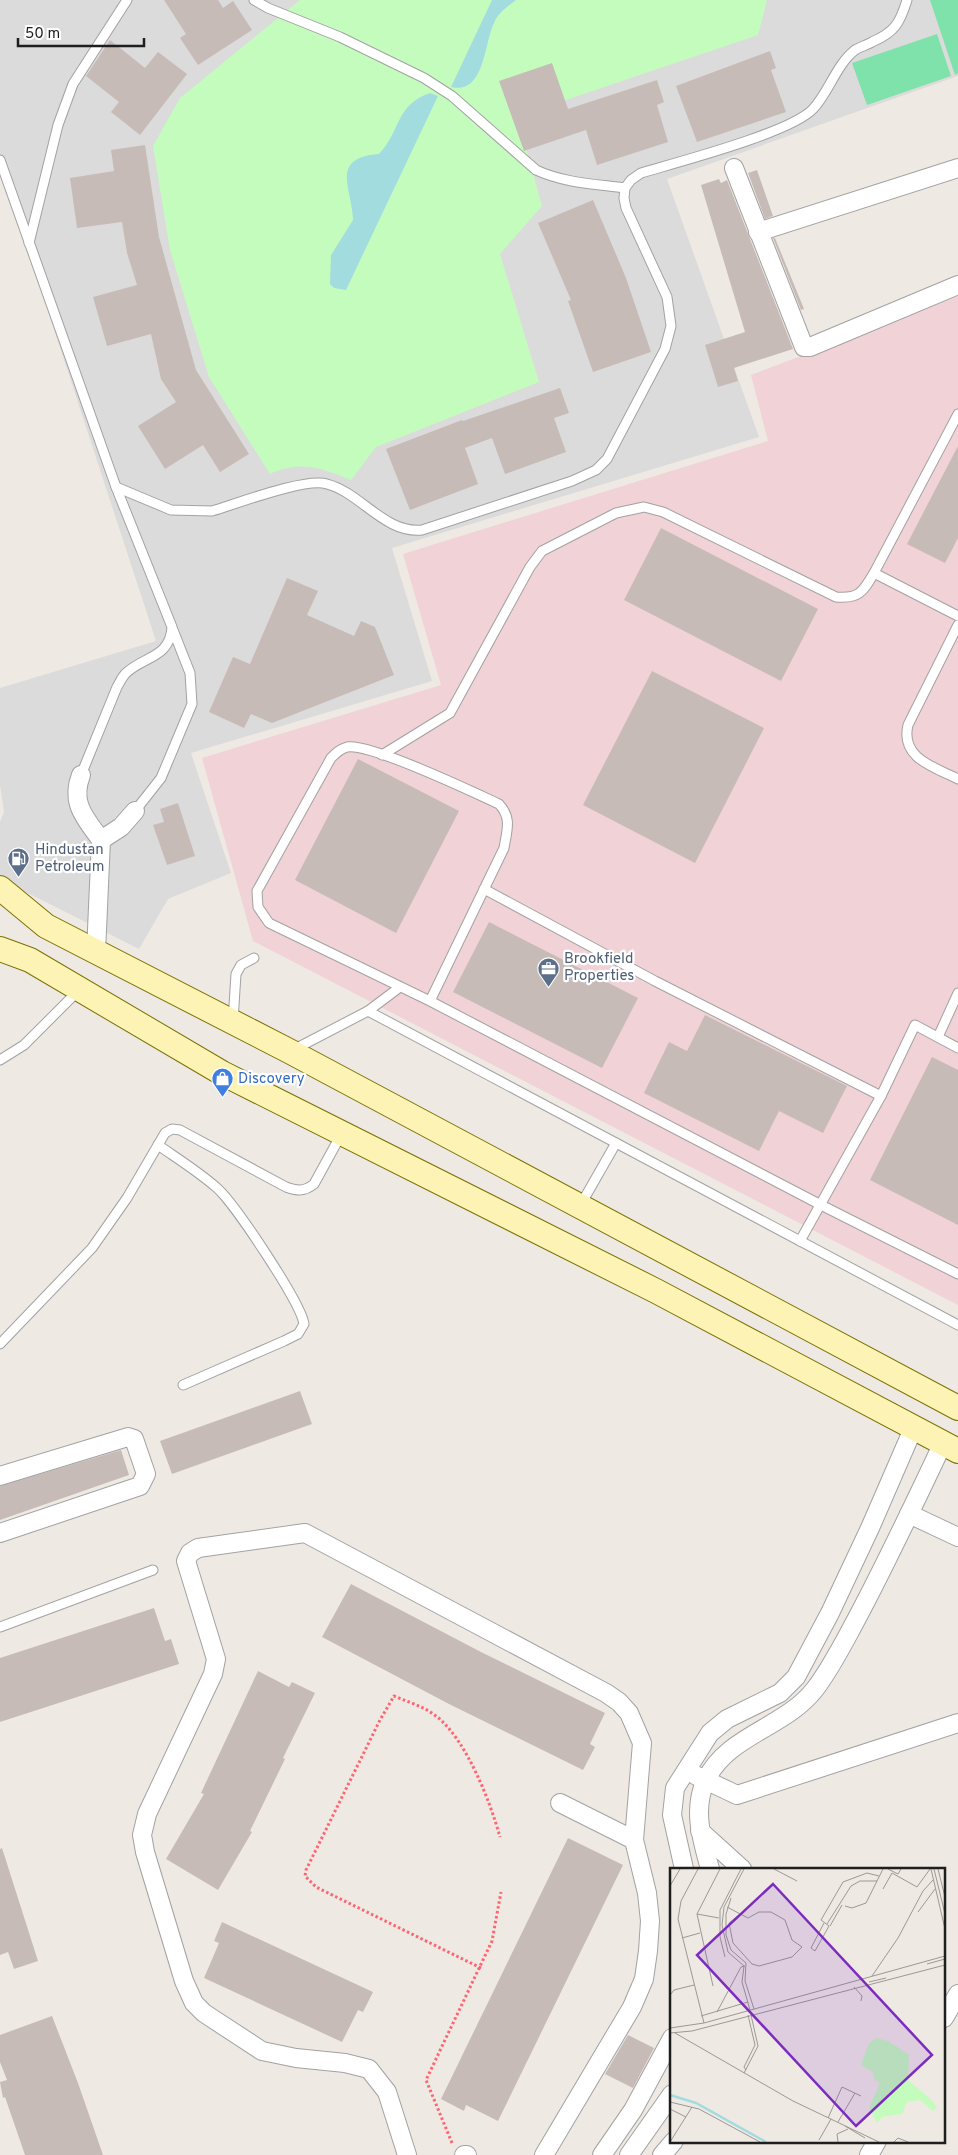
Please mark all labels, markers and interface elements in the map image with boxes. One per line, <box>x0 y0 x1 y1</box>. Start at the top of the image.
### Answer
scale bar <box>18 15 144 47</box>
text: 50 m <box>25 25 60 44</box>
place label: Hindustan Petroleum <box>35 841 105 877</box>
fuel station icon: Hindustan Petroleum <box>7 847 31 878</box>
place label: Brookfield Properties <box>564 950 634 986</box>
office icon: Brookfield Properties <box>536 956 560 987</box>
shop icon: Discovery <box>210 1067 234 1098</box>
place label: Discovery <box>238 1070 305 1089</box>
inset map <box>670 1868 946 2142</box>

